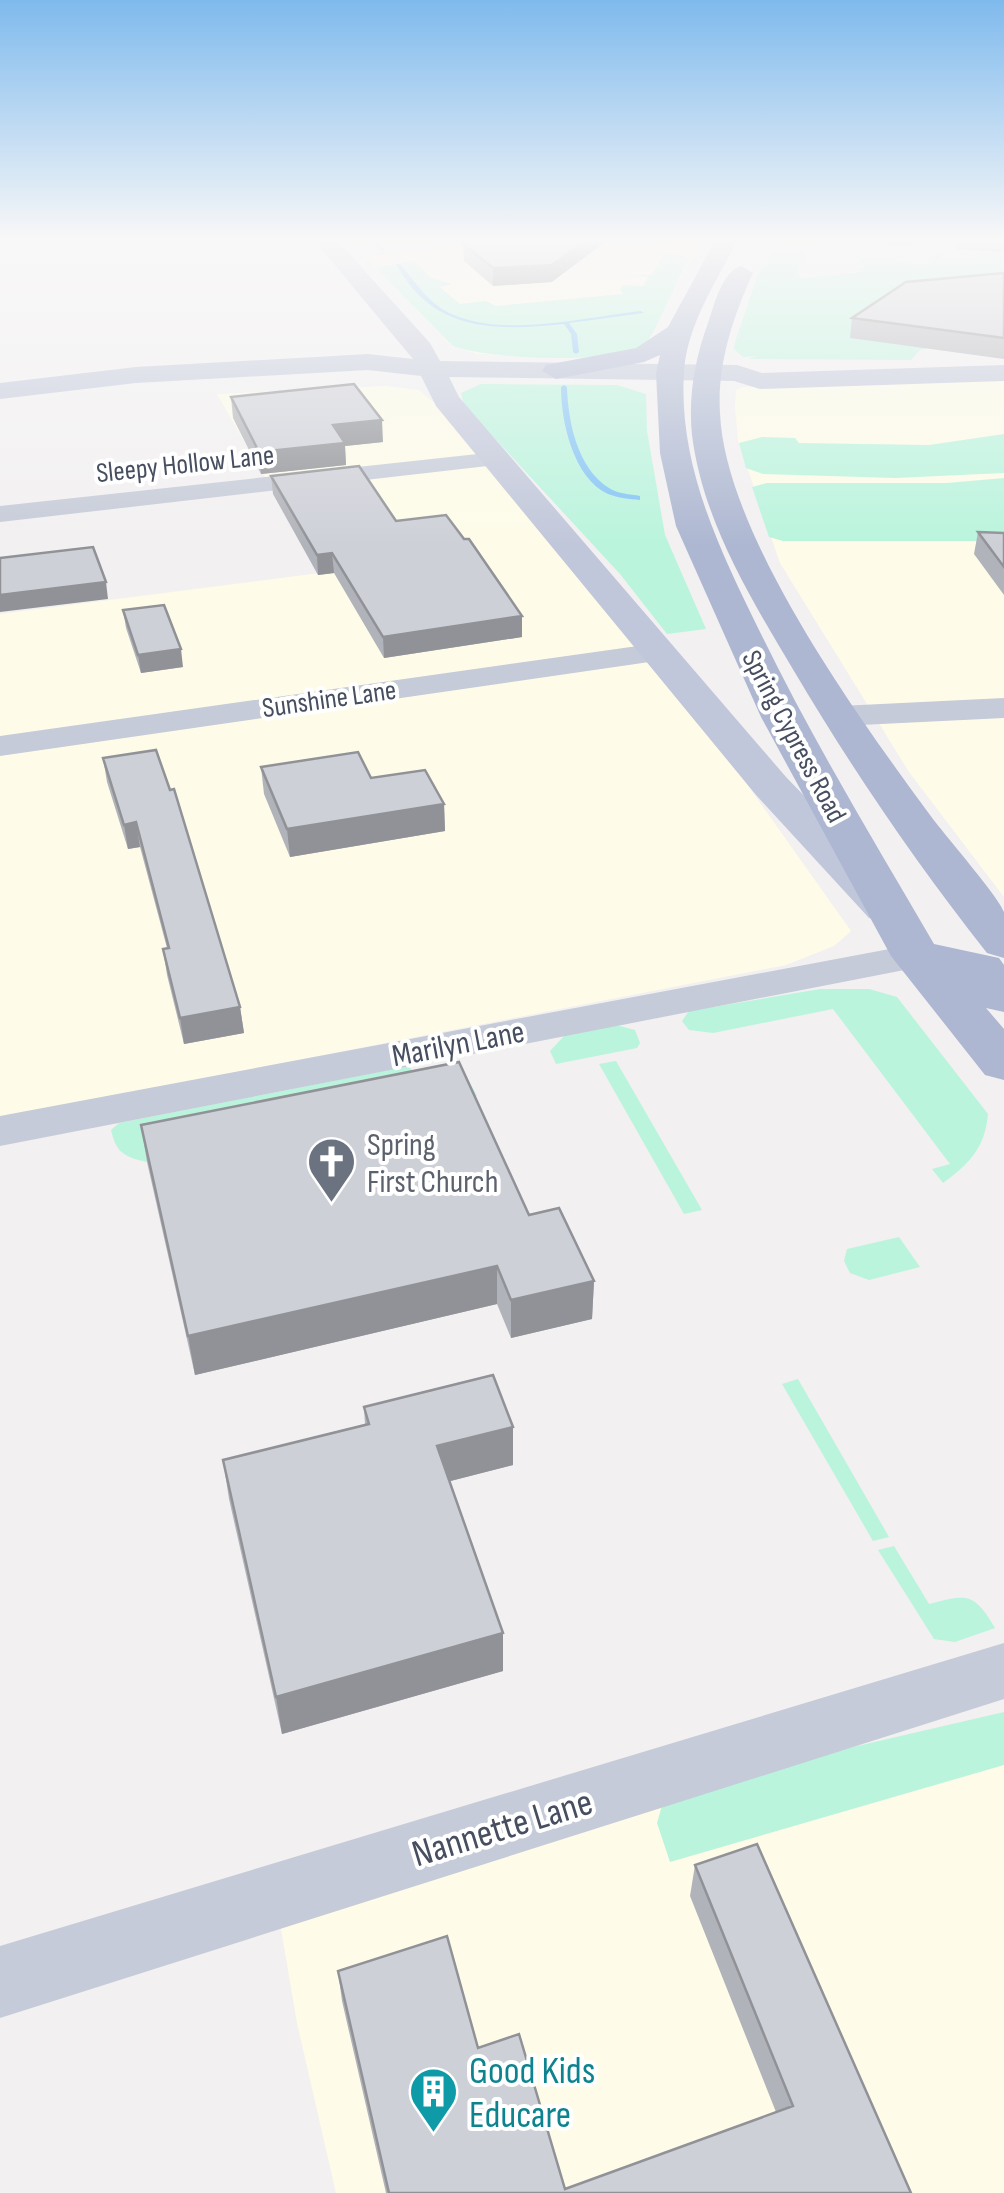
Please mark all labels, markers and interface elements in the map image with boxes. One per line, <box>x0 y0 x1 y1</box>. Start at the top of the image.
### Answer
street label: Sleepy Hollow Lane <box>95 439 276 490</box>
street label: Spring Cypress Road <box>734 645 853 828</box>
street label: Sunshine Lane <box>260 674 398 725</box>
street label: Marilyn Lane <box>389 1013 528 1076</box>
place label: Spring First Church <box>367 1126 498 1202</box>
church icon: Spring First Church <box>306 1136 358 1204</box>
street label: Nannette Lane <box>407 1780 598 1877</box>
place label: Good Kids Educare <box>469 2049 595 2138</box>
building icon: Good Kids Educare <box>408 2066 460 2134</box>

